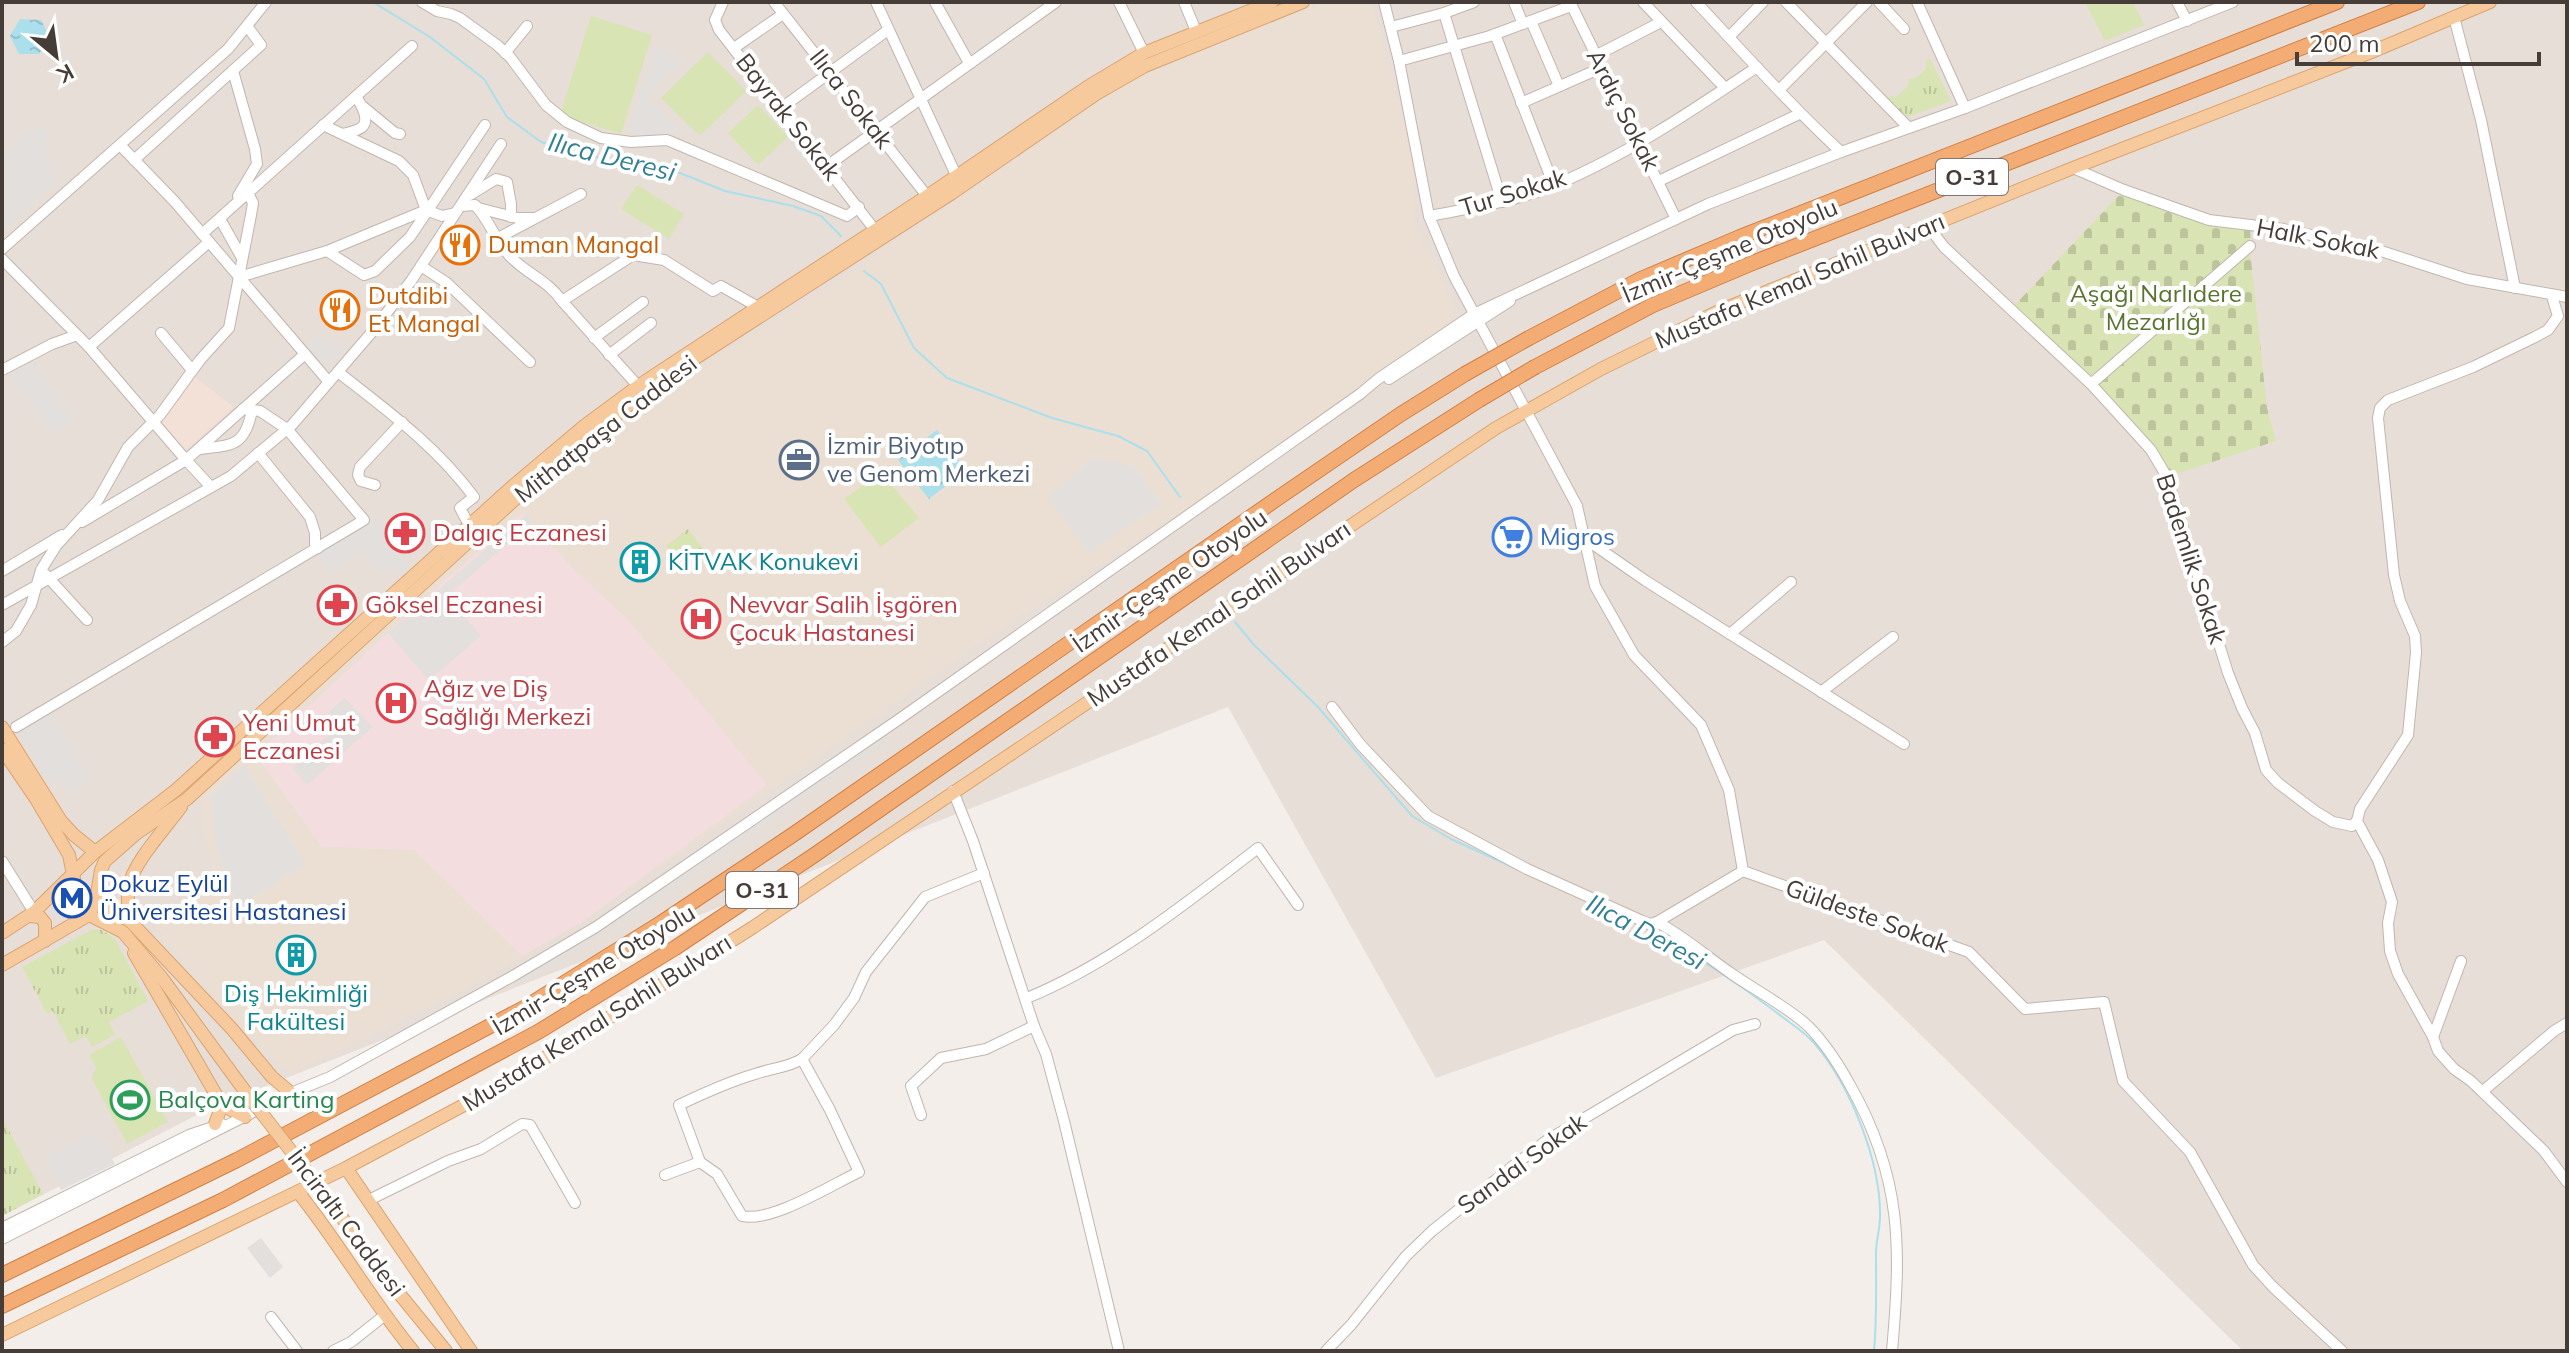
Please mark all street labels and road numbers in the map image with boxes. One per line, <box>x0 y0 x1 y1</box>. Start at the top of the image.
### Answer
street label: Ilıca Sokak <box>804 43 900 155</box>
street label: Ardıç Sokak <box>1581 44 1668 176</box>
street label: Bayrak Sokak <box>730 47 848 186</box>
road number: O-31 <box>1936 159 2008 195</box>
street label: Tur Sokak <box>1456 162 1570 222</box>
street label: İzmir-Çeşme Otoyolu <box>1617 191 1842 309</box>
street label: Mustafa Kemal Sahil Bulvarı <box>1650 205 1949 355</box>
street label: Halk Sokak <box>2254 211 2383 265</box>
street label: Mithatpaşa Caddesi <box>508 348 702 509</box>
street label: Bademlik Sokak <box>2150 470 2234 648</box>
street label: İzmir-Çeşme Otoyolu <box>1066 502 1273 659</box>
street label: Mustafa Kemal Sahil Bulvarı <box>1081 514 1356 713</box>
road number: O-31 <box>726 872 798 908</box>
street label: Güldeste Sokak <box>1782 872 1954 959</box>
street label: İzmir-Çeşme Otoyolu <box>487 897 700 1041</box>
street label: Mustafa Kemal Sahil Bulvarı <box>456 927 736 1117</box>
street label: Sandal Sokak <box>1451 1106 1592 1220</box>
street label: İnciraltı Caddesi <box>282 1143 412 1302</box>

